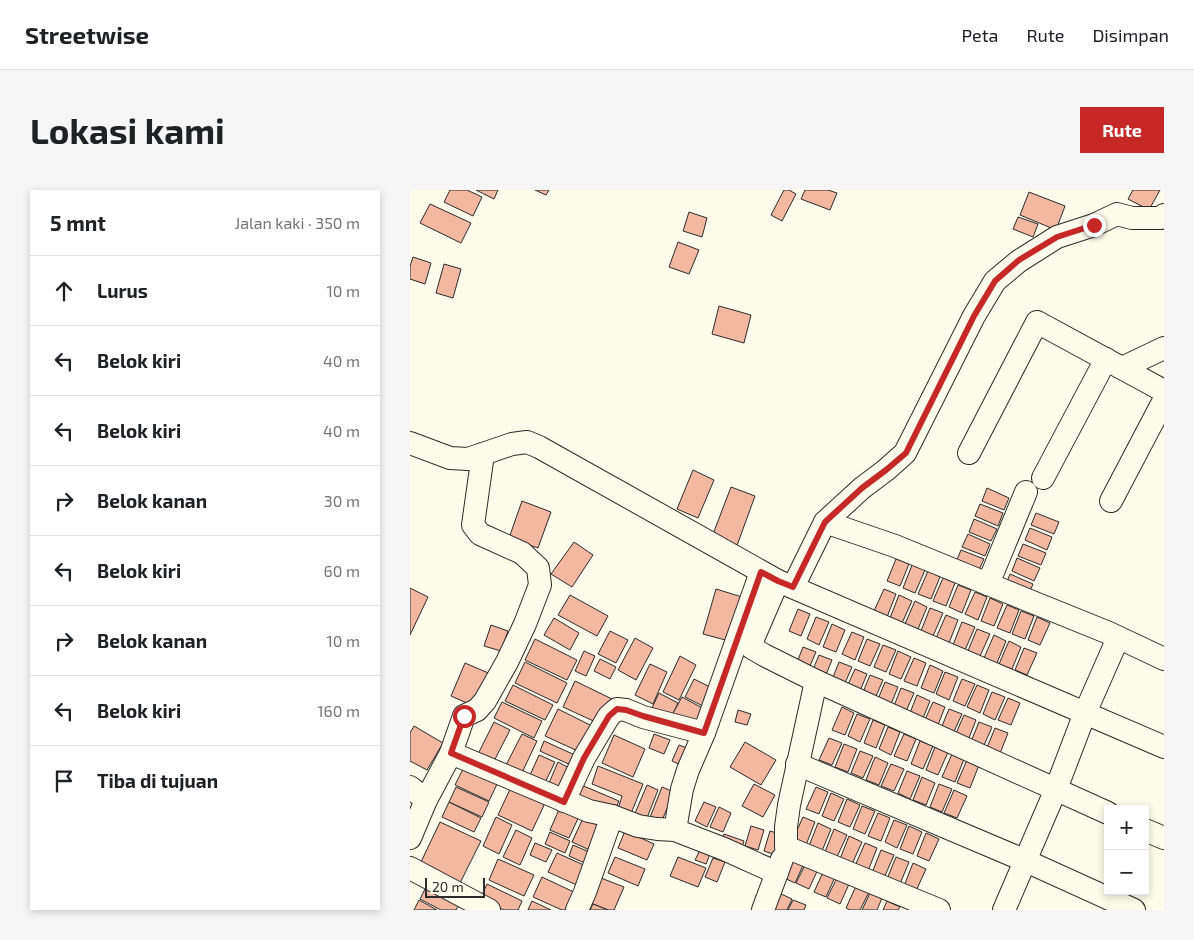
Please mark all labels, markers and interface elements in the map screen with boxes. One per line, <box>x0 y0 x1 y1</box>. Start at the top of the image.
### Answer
text: Streetwise <box>25 20 149 49</box>
text: Peta <box>962 24 999 46</box>
text: Rute <box>1027 24 1064 46</box>
text: Disimpan <box>1092 24 1169 46</box>
button: Rute <box>1080 107 1164 153</box>
text: Lokasi kami <box>30 109 225 151</box>
text: 5 mnt <box>50 210 106 235</box>
text: Jalan kaki · 350 m <box>235 213 360 232</box>
route end <box>1083 214 1106 237</box>
icon: ahead <box>50 277 78 305</box>
text: Lurus <box>97 279 148 302</box>
text: 10 m <box>326 281 360 300</box>
icon: left <box>50 347 78 375</box>
text: Belok kiri <box>97 349 181 372</box>
text: 40 m <box>323 351 360 370</box>
icon: left <box>50 417 78 445</box>
text: Belok kiri <box>97 419 181 442</box>
text: 40 m <box>323 421 360 440</box>
icon: right <box>50 487 78 515</box>
text: Belok kanan <box>97 489 207 512</box>
text: 30 m <box>324 491 360 510</box>
icon: left <box>50 557 78 585</box>
text: Belok kiri <box>97 559 181 582</box>
text: 60 m <box>324 561 360 580</box>
icon: right <box>50 627 78 655</box>
text: Belok kanan <box>97 629 207 652</box>
text: 10 m <box>326 631 360 650</box>
icon: left <box>50 697 78 725</box>
text: Belok kiri <box>97 699 181 722</box>
text: 160 m <box>317 701 360 720</box>
route start <box>453 705 476 728</box>
icon: arrive <box>50 767 78 795</box>
text: Tiba di tujuan <box>97 769 218 792</box>
map controls <box>1104 805 1149 895</box>
button: + <box>1104 805 1149 850</box>
button: − <box>1104 850 1149 895</box>
scale bar <box>425 875 485 898</box>
text: 20 m <box>432 878 464 895</box>

